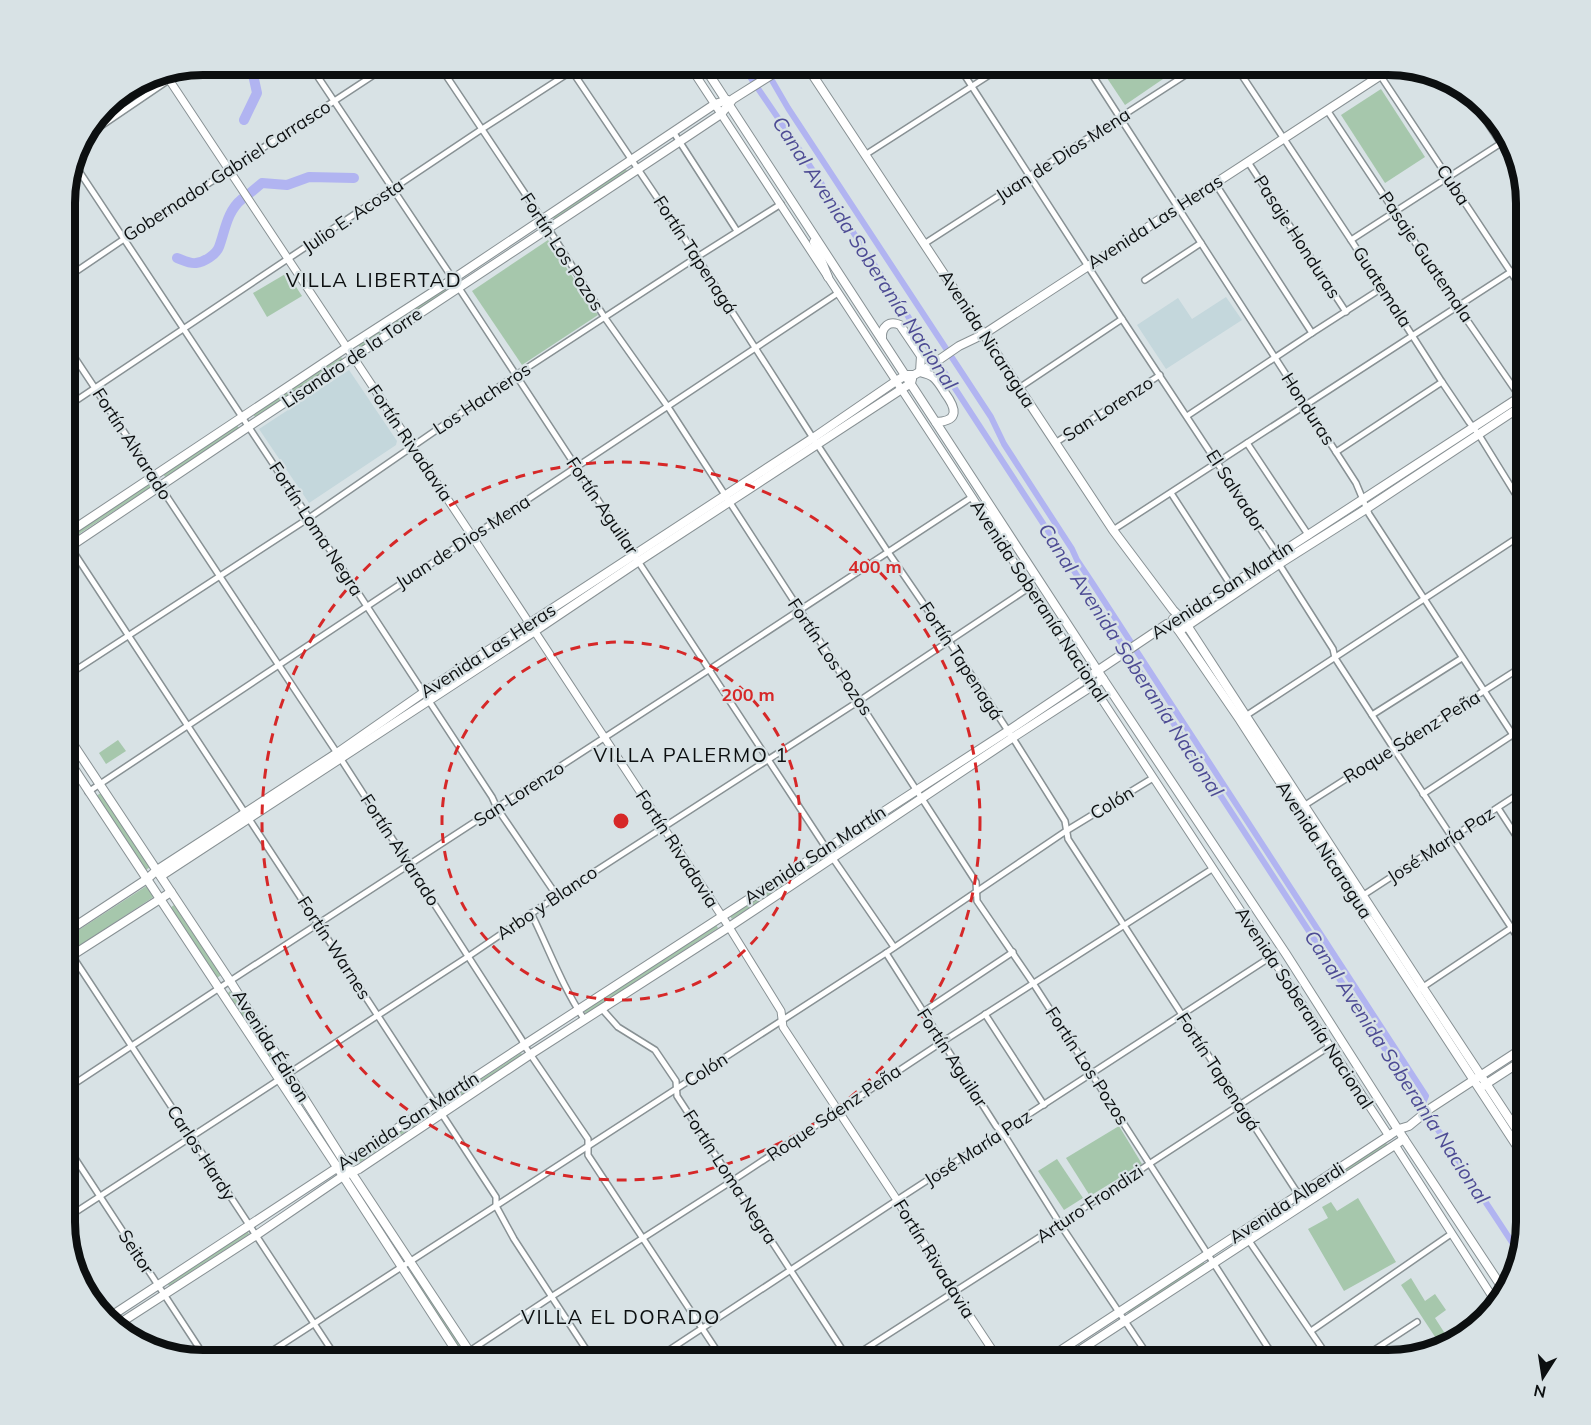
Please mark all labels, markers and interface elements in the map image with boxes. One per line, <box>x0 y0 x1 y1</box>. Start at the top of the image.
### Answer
street label: Gobernador Gabriel Carrasco <box>119 95 335 246</box>
street label: Juan de Dios Mena <box>991 102 1134 207</box>
water label: Canal Avenida Soberanía Nacional <box>767 111 964 395</box>
street label: Cuba <box>1432 160 1475 209</box>
street label: Avenida Las Heras <box>1083 169 1227 274</box>
street label: Pasaje Honduras <box>1249 171 1346 303</box>
street label: Julio E. Acosta <box>298 173 408 258</box>
street label: Fortín Los Pozos <box>516 188 609 315</box>
street label: Pasaje Guatemala <box>1374 188 1478 326</box>
street label: Fortín Tapenagá <box>649 191 742 318</box>
street label: Guatemala <box>1348 243 1416 331</box>
street label: Avenida Nicaragua <box>934 265 1041 412</box>
district label: VILLA LIBERTAD <box>286 267 462 292</box>
street label: Lisandro de la Torre <box>277 302 426 413</box>
street label: Los Hacheros <box>428 357 535 440</box>
street label: Honduras <box>1276 368 1340 449</box>
street label: San Lorenzo <box>1058 371 1157 446</box>
street label: Fortín Rivadavia <box>363 380 458 506</box>
street label: Fortín Alvarado <box>88 383 177 504</box>
street label: El Salvador <box>1201 445 1272 537</box>
street label: Fortín Aguilar <box>561 452 644 559</box>
street label: Fortín Loma Negra <box>264 457 368 600</box>
street label: Juan de Dios Mena <box>391 489 534 594</box>
street label: Avenida Soberanía Nacional <box>965 495 1113 706</box>
water label: Canal Avenida Soberanía Nacional <box>1033 518 1230 802</box>
street label: Avenida San Martín <box>1146 535 1297 644</box>
text: 400 m <box>848 555 902 578</box>
street label: Fortín Los Pozos <box>783 594 878 720</box>
street label: Fortín Tapenagá <box>915 597 1008 724</box>
street label: Avenida Las Heras <box>416 598 560 703</box>
text: 200 m <box>721 683 775 706</box>
street label: Roque Sáenz Peña <box>1339 685 1484 788</box>
district label: VILLA PALERMO 1 <box>593 742 789 767</box>
street label: San Lorenzo <box>469 756 568 831</box>
street label: Avenida Nicaragua <box>1271 776 1378 923</box>
street label: Colón <box>1086 781 1138 825</box>
street label: Fortín Rivadavia <box>631 785 724 912</box>
street label: Fortín Alvarado <box>356 789 445 910</box>
street label: Avenida San Martín <box>739 800 890 909</box>
street label: José María Paz <box>1383 801 1499 888</box>
centre of rings <box>611 811 631 831</box>
street label: Arbo y Blanco <box>492 860 602 945</box>
street label: Fortín Warnes <box>293 892 376 1004</box>
street label: Avenida Soberanía Nacional <box>1230 902 1378 1113</box>
water label: Canal Avenida Soberanía Nacional <box>1299 925 1496 1209</box>
street label: Avenida Édison <box>228 985 315 1106</box>
street label: Fortín Los Pozos <box>1041 1002 1134 1129</box>
street label: Fortín Aguilar <box>912 1004 993 1112</box>
street label: Fortín Tapenagá <box>1172 1008 1265 1135</box>
street label: Colón <box>680 1047 732 1092</box>
street label: Roque Sáenz Peña <box>762 1059 905 1166</box>
street label: Avenida San Martín <box>332 1066 483 1175</box>
street label: Carlos Hardy <box>162 1101 241 1205</box>
street label: José María Paz <box>920 1104 1036 1191</box>
street label: Fortín Loma Negra <box>678 1105 782 1248</box>
street label: Avenida Alberdi <box>1225 1157 1349 1248</box>
street label: Arturo Frondizi <box>1032 1159 1148 1248</box>
street label: Fortín Rivadavia <box>889 1195 980 1322</box>
street label: Seitor <box>114 1225 159 1279</box>
district label: VILLA EL DORADO <box>521 1304 721 1329</box>
north arrow <box>1513 1347 1573 1407</box>
text: N <box>1532 1381 1548 1403</box>

